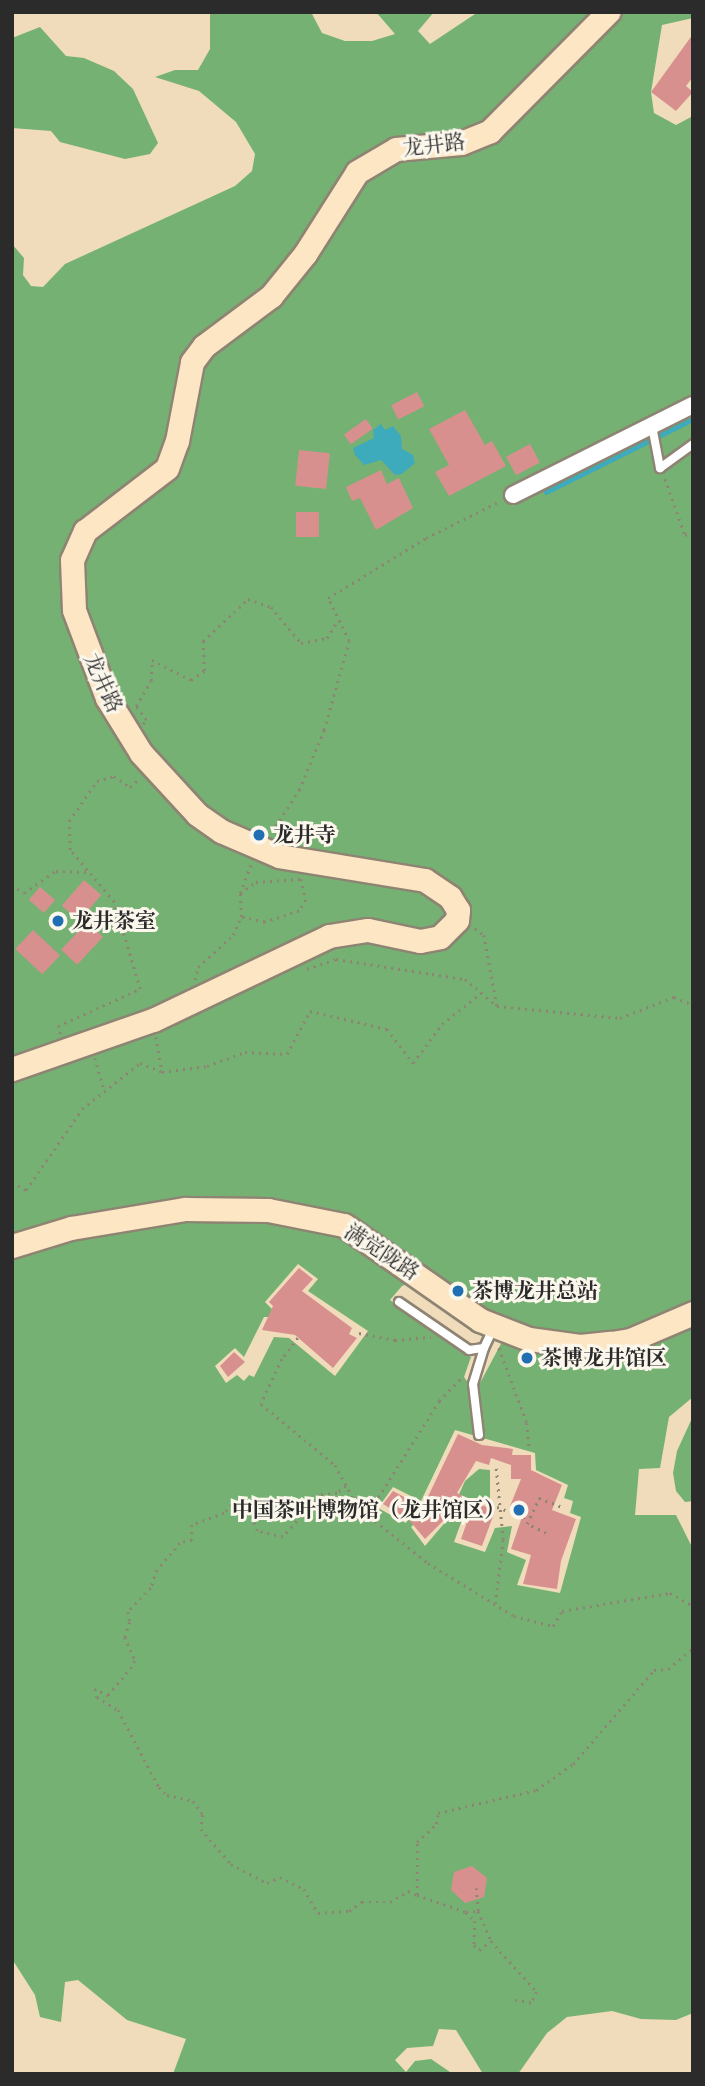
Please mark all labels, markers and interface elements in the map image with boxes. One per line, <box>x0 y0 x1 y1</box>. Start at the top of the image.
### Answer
street label: 龙井路 <box>401 129 467 161</box>
street label: 龙井路 <box>78 649 128 717</box>
place label: 龙井寺 <box>273 822 336 848</box>
marker: 龙井寺 <box>251 827 267 843</box>
place label: 龙井茶室 <box>72 908 156 934</box>
marker: 龙井茶室 <box>50 913 66 929</box>
street label: 满觉陇路 <box>340 1219 424 1285</box>
place label: 茶博龙井总站 <box>472 1278 598 1304</box>
marker: 茶博龙井总站 <box>450 1283 466 1299</box>
place label: 茶博龙井馆区 <box>541 1345 667 1371</box>
marker: 茶博龙井馆区 <box>519 1350 535 1366</box>
place label: 中国茶叶博物馆（龙井馆区） <box>232 1497 505 1523</box>
marker: 中国茶叶博物馆（龙井馆区） <box>511 1502 527 1518</box>

